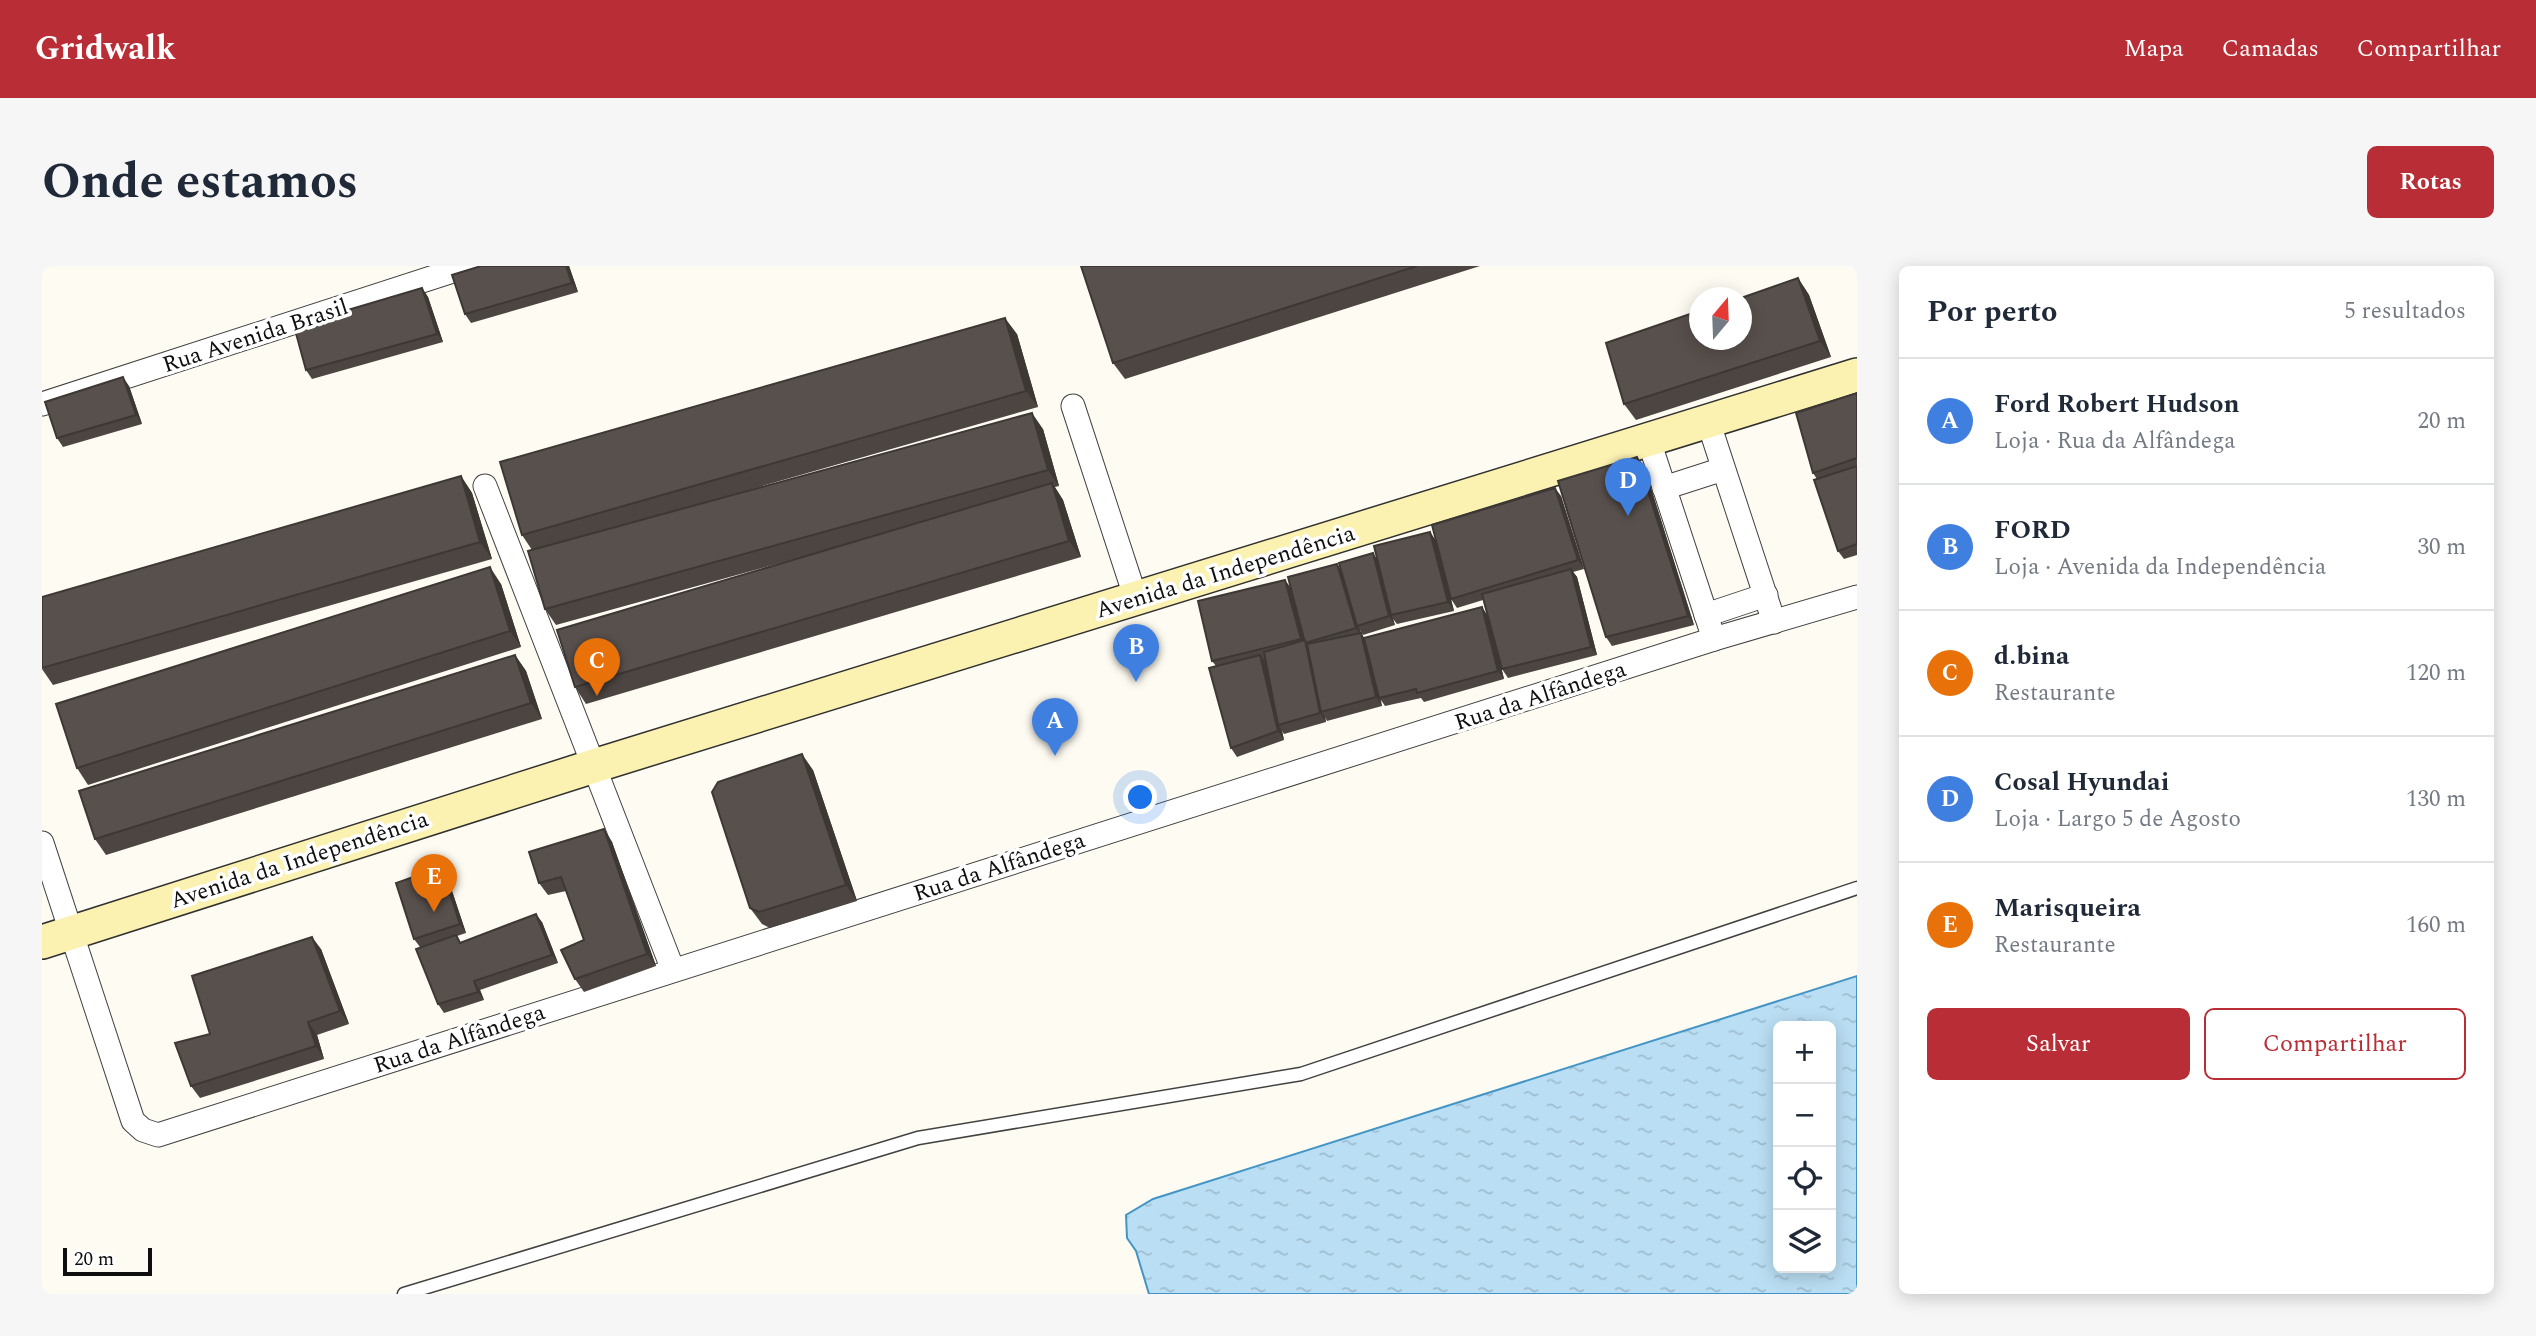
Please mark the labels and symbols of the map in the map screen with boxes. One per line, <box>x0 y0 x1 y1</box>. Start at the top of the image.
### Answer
north arrow <box>1689 287 1752 350</box>
street label: Rua Avenida Brasil <box>158 290 353 383</box>
pin: D <box>1605 458 1651 516</box>
street label: Avenida da Independência <box>1091 516 1359 629</box>
pin: B <box>1113 624 1159 682</box>
pin: C <box>574 638 620 696</box>
street label: Rua da Alfândega <box>1450 652 1631 741</box>
pin: A <box>1032 698 1078 756</box>
your location <box>1123 780 1157 814</box>
street label: Avenida da Independência <box>166 802 433 919</box>
street label: Rua da Alfândega <box>909 823 1090 912</box>
pin: E <box>411 854 457 912</box>
street label: Rua da Alfândega <box>369 995 550 1084</box>
scale bar <box>63 1245 152 1277</box>

